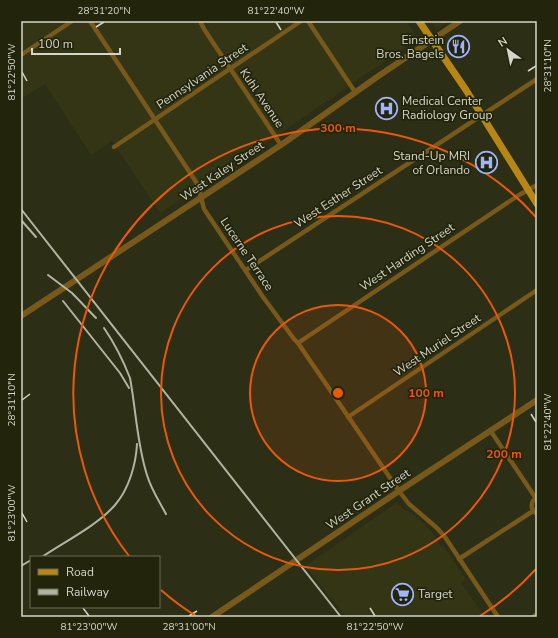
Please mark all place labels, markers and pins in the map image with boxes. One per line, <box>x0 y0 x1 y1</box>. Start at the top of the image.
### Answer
place label: Einstein Bros. Bagels <box>376 32 444 62</box>
restaurant icon: Einstein Bros. Bagels <box>446 34 472 60</box>
place label: Medical Center Radiology Group <box>402 93 493 123</box>
hospital icon: Medical Center Radiology Group <box>373 95 399 121</box>
place label: Stand-Up MRI of Orlando <box>393 148 470 178</box>
hospital icon: Stand-Up MRI of Orlando <box>473 150 499 176</box>
centre of rings <box>331 386 345 400</box>
supermarket icon: Target <box>390 581 416 607</box>
place label: Target <box>418 586 453 602</box>

